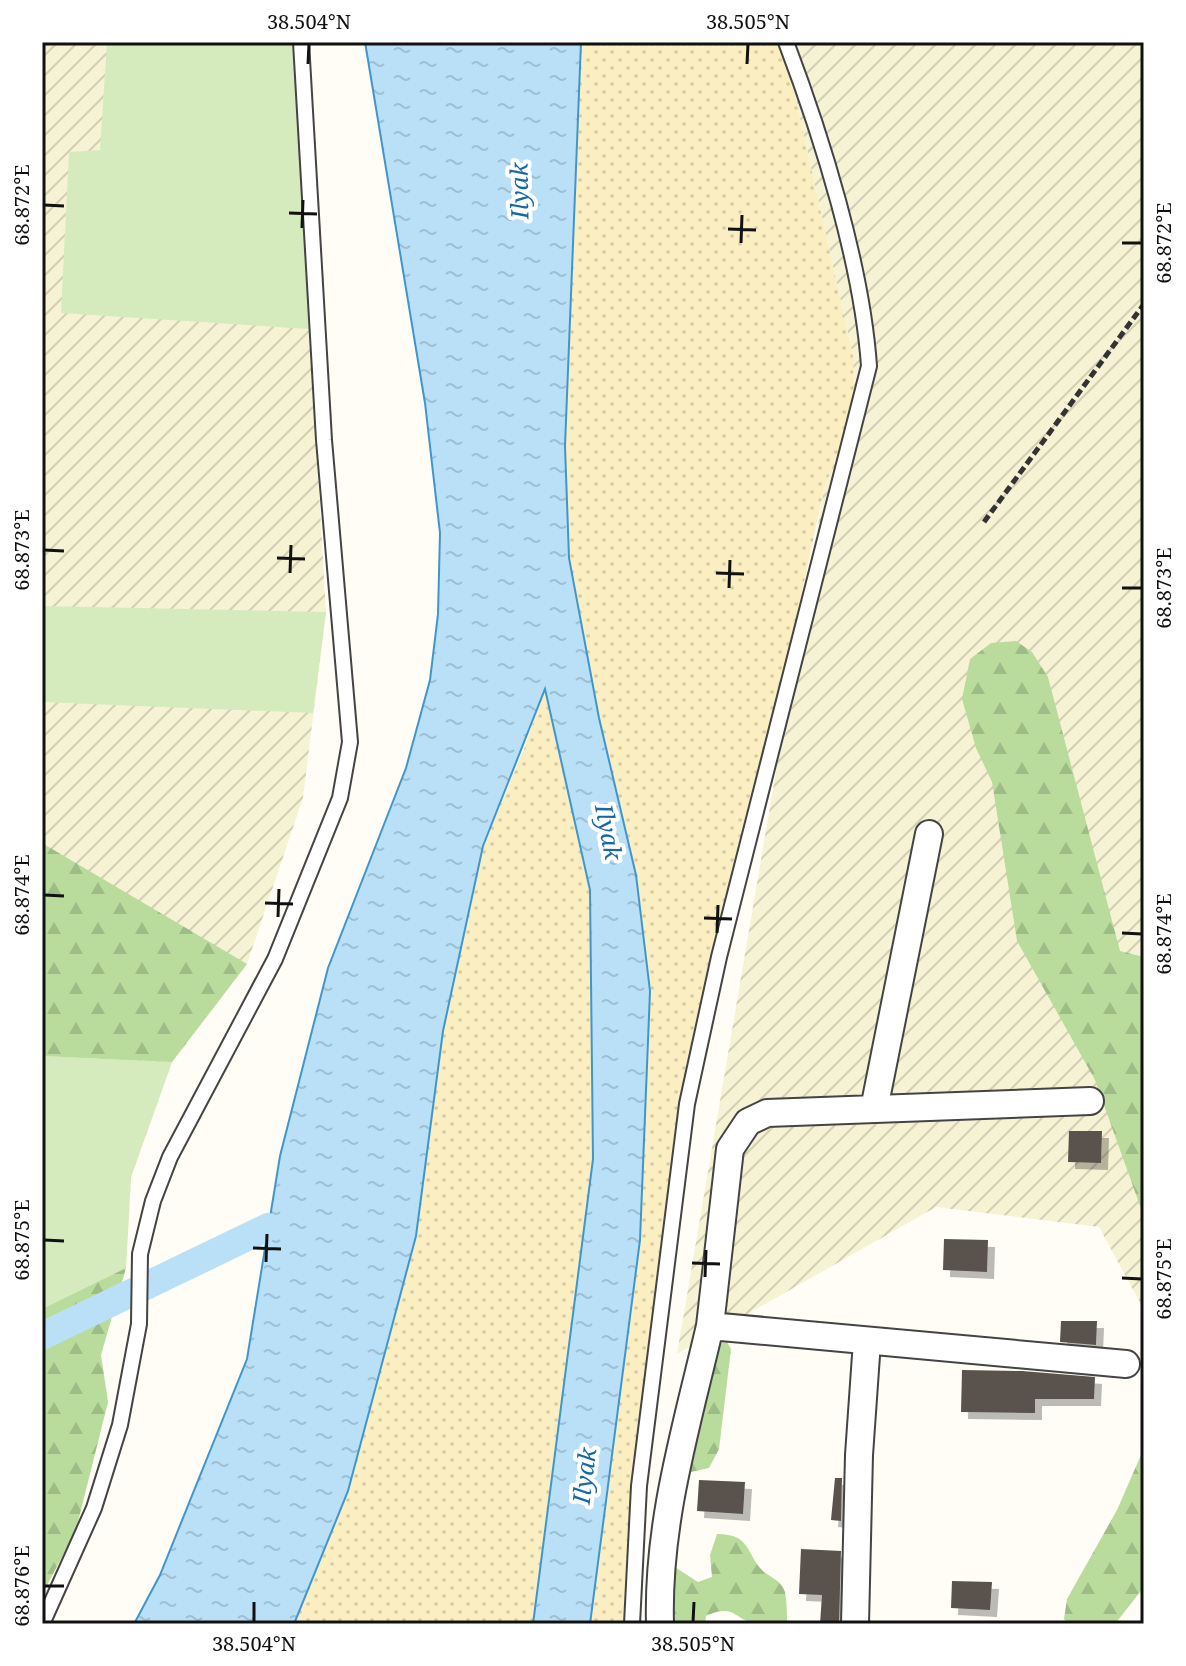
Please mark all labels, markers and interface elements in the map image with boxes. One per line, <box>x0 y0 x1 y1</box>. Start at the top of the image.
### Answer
text: 38.504°N <box>267 8 351 35</box>
text: 38.505°N <box>706 8 790 35</box>
water label: Ilyak <box>501 161 536 220</box>
text: 68.872°E <box>8 164 35 246</box>
text: 68.872°E <box>1150 202 1177 284</box>
text: 68.873°E <box>8 509 35 591</box>
text: 68.873°E <box>1150 547 1177 629</box>
water label: Ilyak <box>588 800 631 864</box>
text: 68.874°E <box>8 854 35 936</box>
text: 68.874°E <box>1150 893 1177 975</box>
text: 68.875°E <box>8 1199 35 1281</box>
text: 68.875°E <box>1150 1238 1177 1320</box>
water label: Ilyak <box>564 1445 603 1507</box>
text: 68.876°E <box>8 1545 35 1627</box>
text: 38.504°N <box>212 1630 296 1657</box>
text: 38.505°N <box>651 1630 735 1657</box>

